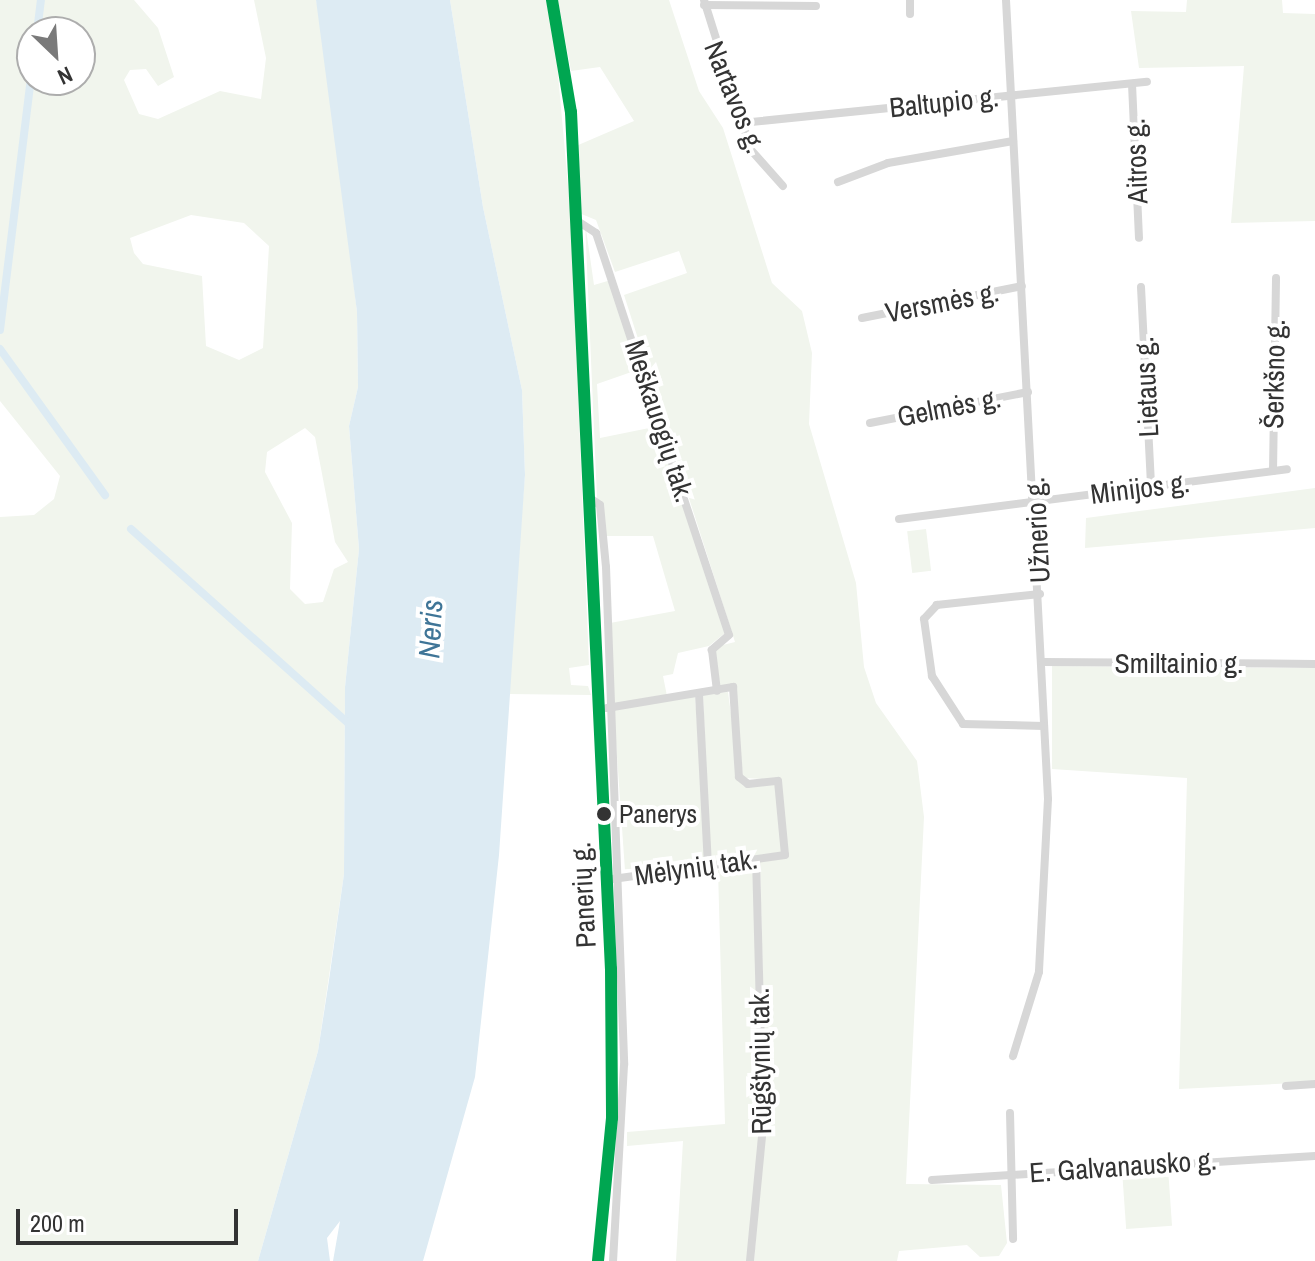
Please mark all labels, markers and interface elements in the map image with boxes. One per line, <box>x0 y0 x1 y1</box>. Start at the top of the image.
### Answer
north arrow <box>16 16 96 96</box>
street label: Nartavos g. <box>697 36 773 158</box>
text: N <box>53 60 78 92</box>
street label: Baltupio g. <box>888 80 1000 124</box>
street label: Aitros g. <box>1118 118 1154 204</box>
street label: Versmės g. <box>882 275 1002 329</box>
street label: Šerkšno g. <box>1256 319 1292 429</box>
street label: Meškauogių tak. <box>618 336 702 506</box>
street label: Lietaus g. <box>1127 336 1165 438</box>
street label: Gelmės g. <box>894 381 1004 433</box>
street label: Minijos g. <box>1089 465 1191 511</box>
street label: Užnerio g. <box>1017 476 1057 584</box>
water label: Neris <box>410 599 450 659</box>
street label: Smiltainio g. <box>1115 646 1243 680</box>
place label: Panerys <box>619 798 697 830</box>
marker: Panerys <box>596 806 612 822</box>
street label: Panerių g. <box>563 841 603 949</box>
street label: Mėlynių tak. <box>632 842 760 892</box>
street label: Rūgštynių tak. <box>742 987 778 1135</box>
street label: E. Galvanausko g. <box>1028 1143 1218 1189</box>
scale bar <box>20 1193 242 1243</box>
text: 200 m <box>30 1207 85 1239</box>

